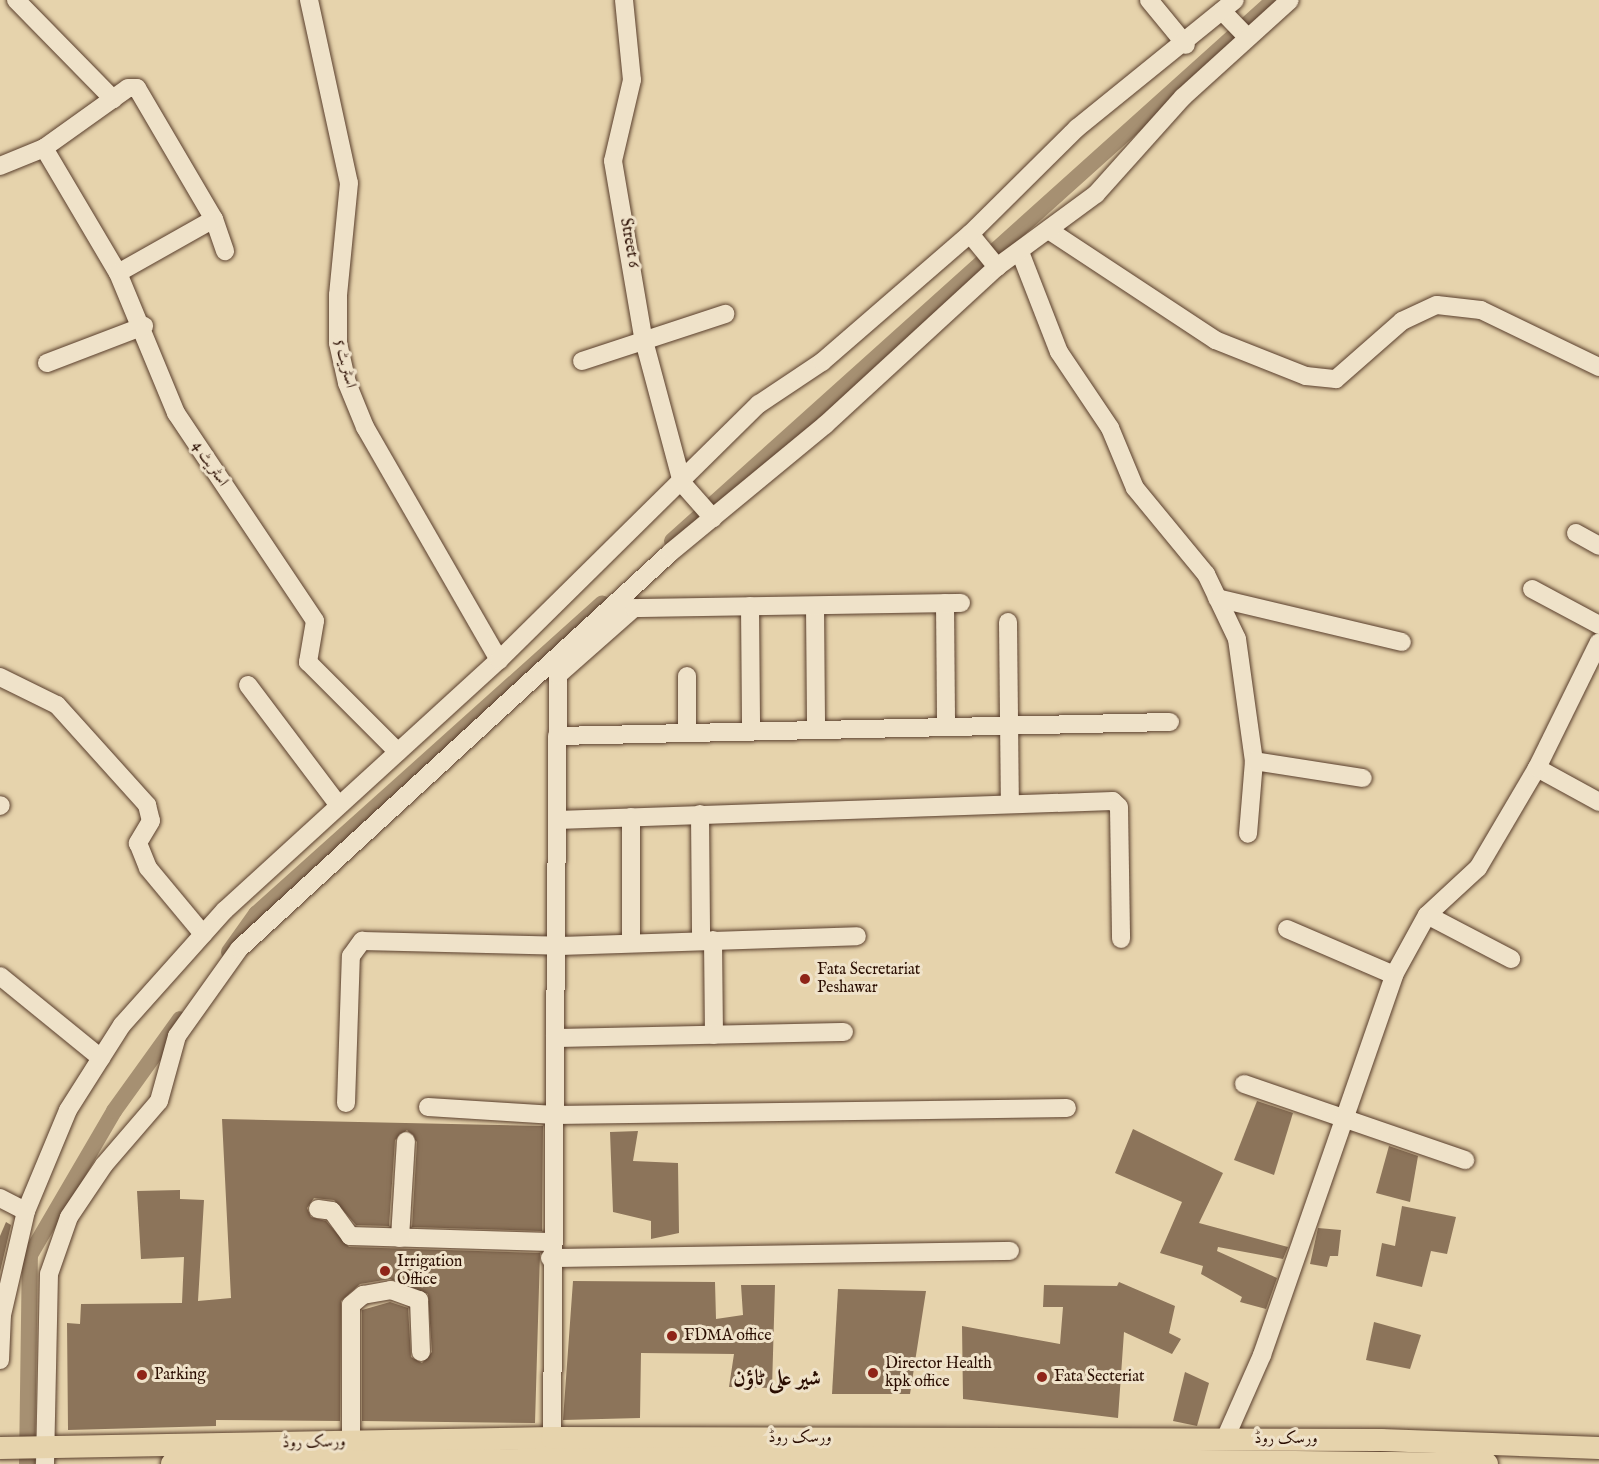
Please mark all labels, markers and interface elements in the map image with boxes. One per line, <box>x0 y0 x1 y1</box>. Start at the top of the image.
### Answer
street label: Street 6 <box>615 217 643 269</box>
street label: اسٹریٹ 5 <box>330 338 360 390</box>
street label: اسٹریٹ 4 <box>188 437 232 491</box>
place label: Fata Secretariat Peshawar <box>817 960 920 998</box>
marker: Fata Secretariat Peshawar <box>798 972 812 986</box>
place label: Irrigation Office <box>397 1252 462 1290</box>
marker: Irrigation Office <box>378 1264 392 1278</box>
place label: FDMA office <box>684 1326 772 1346</box>
marker: FDMA office <box>665 1329 679 1343</box>
place label: Director Health kpk office <box>885 1354 992 1392</box>
place label: Parking <box>154 1365 206 1385</box>
marker: Director Health kpk office <box>866 1366 880 1380</box>
district label: شیر علی ٹاؤن <box>733 1367 821 1393</box>
place label: Fata Secteriat <box>1054 1367 1145 1387</box>
marker: Parking <box>135 1368 149 1382</box>
marker: Fata Secteriat <box>1035 1370 1049 1384</box>
street label: ورسک روڈ <box>768 1428 832 1448</box>
street label: ورسک روڈ <box>1254 1429 1318 1449</box>
street label: ورسک روڈ <box>282 1433 346 1453</box>

